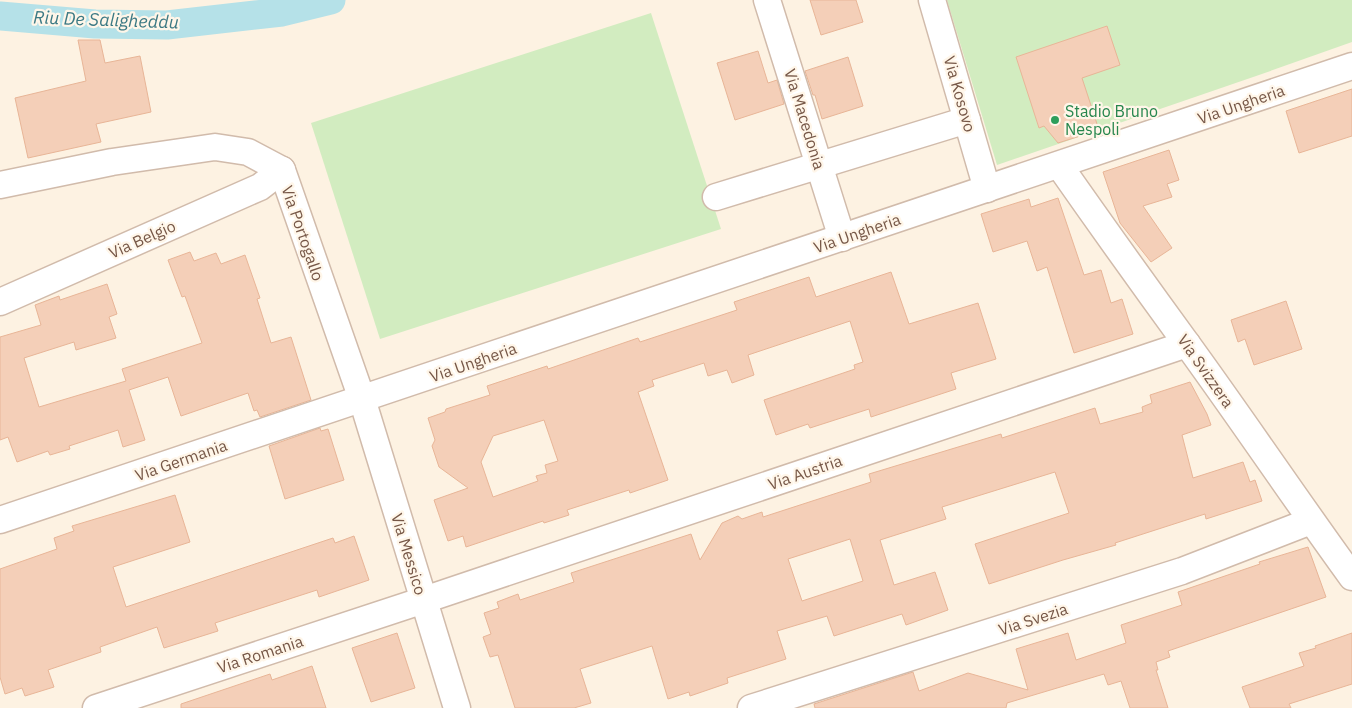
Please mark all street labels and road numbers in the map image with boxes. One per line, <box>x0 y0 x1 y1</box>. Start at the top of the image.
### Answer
street label: Via Kosovo <box>940 54 980 134</box>
street label: Via Macedonia <box>780 66 830 172</box>
street label: Via Ungheria <box>1195 80 1288 128</box>
street label: Via Portogallo <box>277 183 329 283</box>
street label: Via Ungheria <box>811 209 904 257</box>
street label: Via Belgio <box>105 215 179 263</box>
street label: Via Svizzera <box>1173 330 1239 412</box>
street label: Via Ungheria <box>427 338 520 386</box>
street label: Via Germania <box>132 435 230 485</box>
street label: Via Austria <box>765 450 845 494</box>
street label: Via Messico <box>387 511 431 597</box>
street label: Via Svezia <box>996 598 1071 640</box>
street label: Via Romania <box>215 631 306 677</box>

